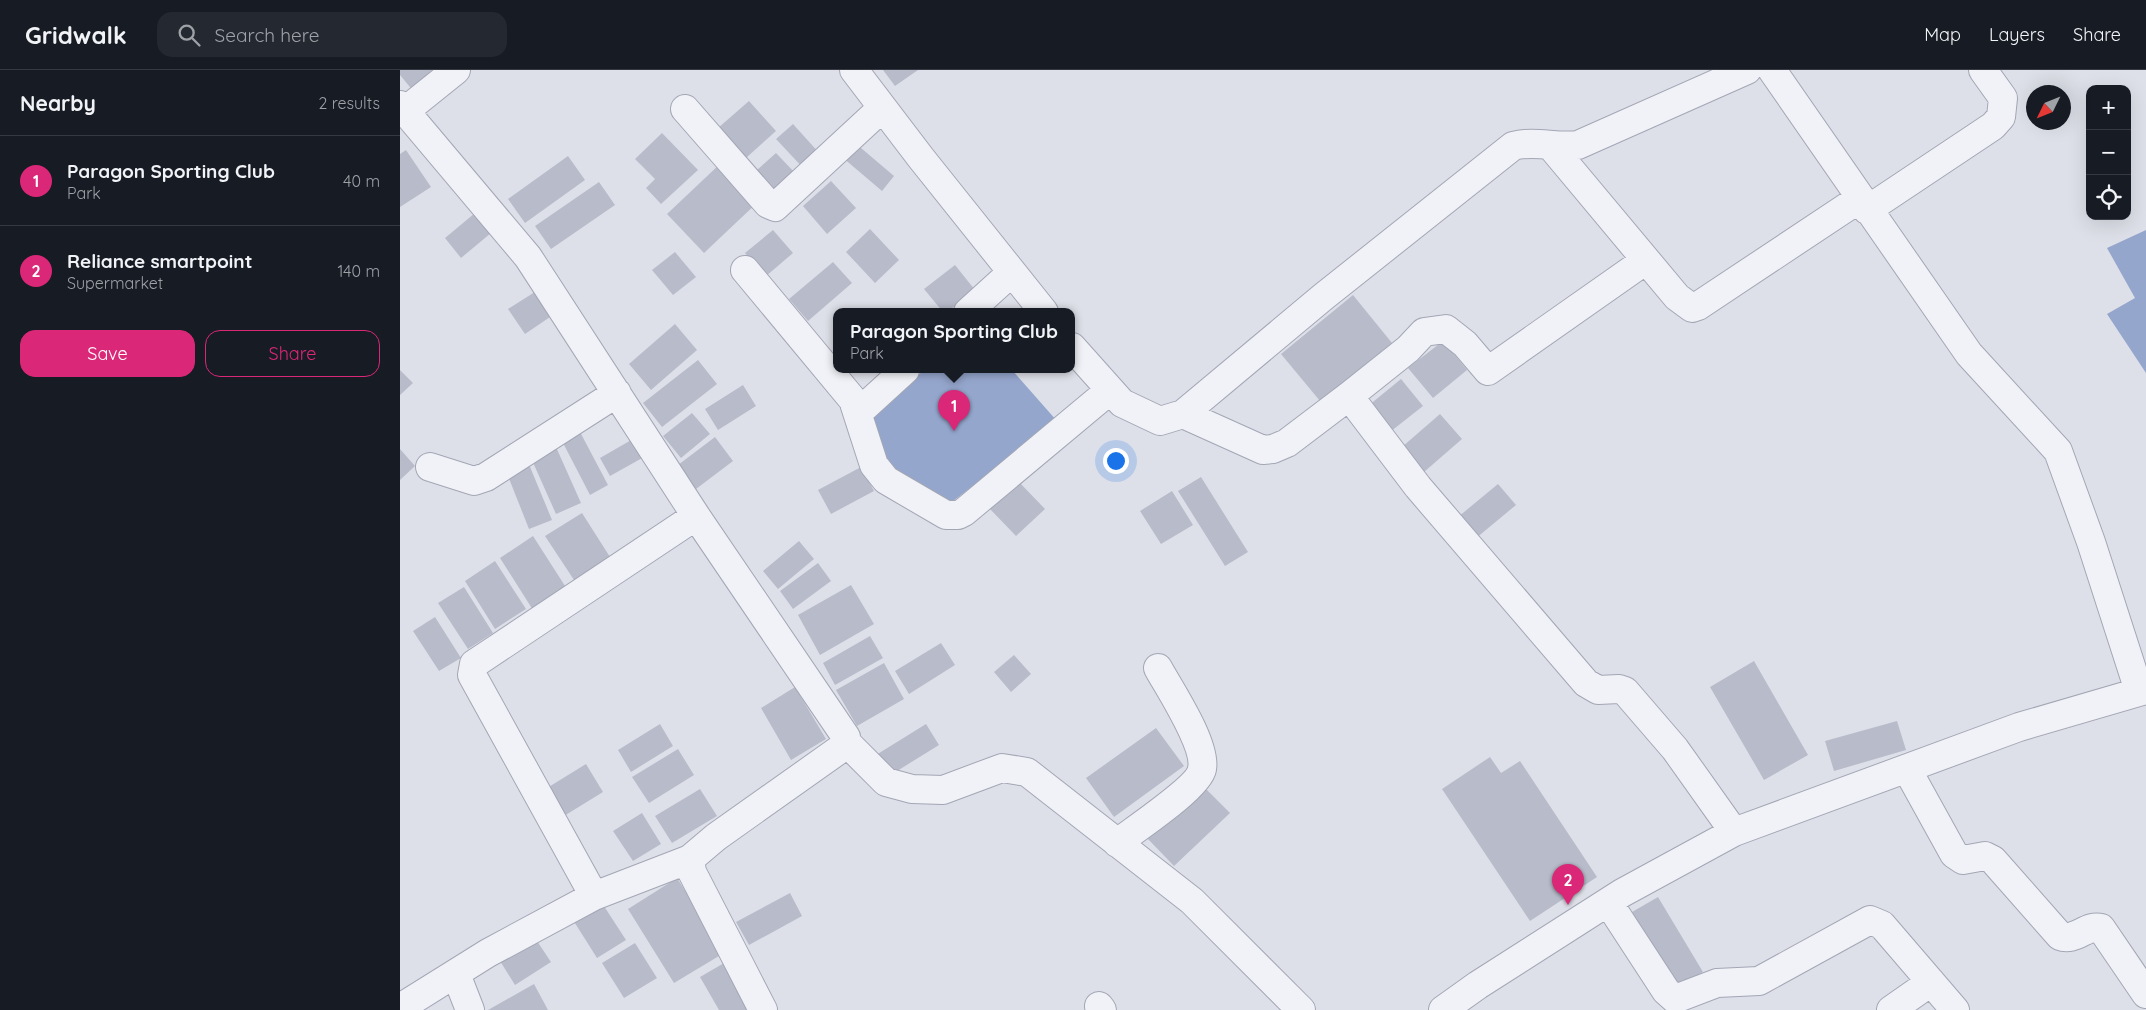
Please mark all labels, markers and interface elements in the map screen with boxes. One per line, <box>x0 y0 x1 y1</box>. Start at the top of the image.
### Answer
search box <box>157 12 507 57</box>
text: Gridwalk <box>25 20 127 50</box>
icon: search <box>175 21 203 49</box>
text: Search here <box>215 23 319 47</box>
text: Map <box>1924 23 1961 46</box>
text: Layers <box>1989 23 2045 46</box>
text: Share <box>2073 23 2121 46</box>
north arrow <box>2026 85 2071 130</box>
map controls <box>2086 85 2131 220</box>
button: + <box>2086 85 2131 130</box>
text: Nearby <box>20 90 96 116</box>
text: 2 results <box>318 93 380 113</box>
button: − <box>2086 130 2131 175</box>
text: Paragon Sporting Club <box>67 159 275 183</box>
text: 1 <box>33 171 39 191</box>
text: 40 m <box>343 171 380 191</box>
button: locate <box>2086 175 2131 220</box>
text: Park <box>67 183 101 203</box>
text: Reliance smartpoint <box>67 249 252 273</box>
text: 2 <box>31 261 41 281</box>
text: 140 m <box>337 261 380 281</box>
text: Supermarket <box>67 273 163 293</box>
popup <box>833 308 1075 373</box>
text: Paragon Sporting Club <box>850 319 1058 343</box>
button: Save <box>20 330 195 377</box>
button: Share <box>205 330 380 377</box>
text: Park <box>850 343 884 363</box>
pin: 1 <box>938 390 970 431</box>
your location <box>1103 448 1129 474</box>
pin: 2 <box>1552 864 1584 905</box>

